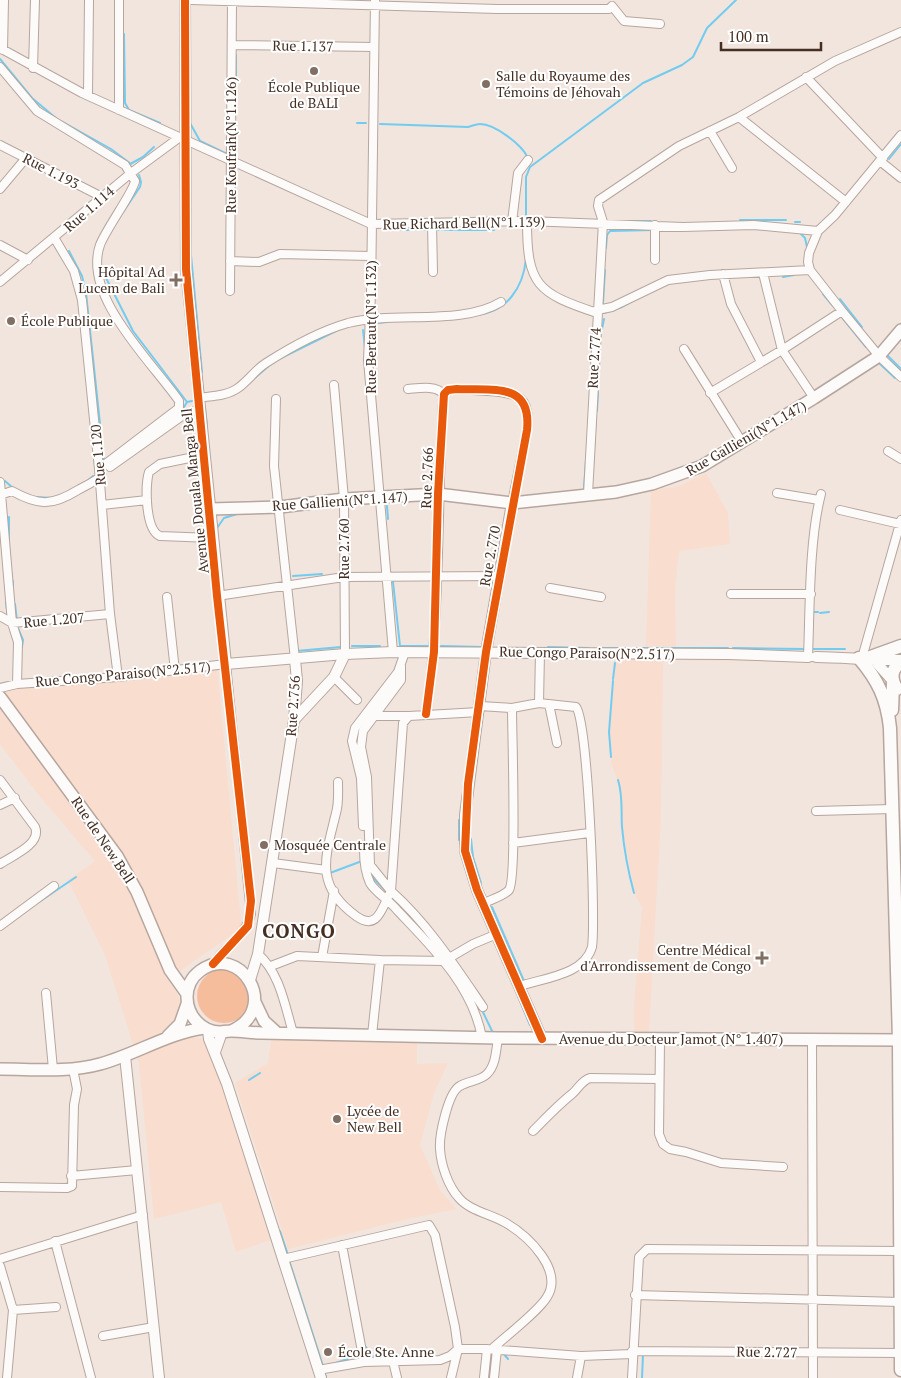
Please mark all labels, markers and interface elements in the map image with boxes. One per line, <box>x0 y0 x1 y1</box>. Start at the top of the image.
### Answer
scale bar <box>721 20 821 52</box>
text: 100 m <box>728 26 769 46</box>
street label: Rue 1.137 <box>272 35 334 56</box>
marker: École Publique de BALI <box>308 65 320 77</box>
place label: Salle du Royaume des Témoins de Jéhovah <box>496 66 630 101</box>
street label: Rue Koufrah(N°1.126) <box>221 77 240 213</box>
place label: École Publique de BALI <box>268 77 360 112</box>
marker: Salle du Royaume des Témoins de Jéhovah <box>480 78 492 90</box>
street label: Rue 1.193 <box>20 148 83 193</box>
street label: Rue 1.114 <box>59 181 118 236</box>
street label: Rue Richard Bell(N°1.139) <box>383 212 545 233</box>
street label: Rue Bertaut(N°1.132) <box>361 260 380 394</box>
place label: Hôpital Ad Lucem de Bali <box>78 262 165 297</box>
marker: Hôpital Ad Lucem de Bali <box>169 273 183 287</box>
place label: École Publique <box>21 311 113 330</box>
marker: École Publique <box>5 315 17 327</box>
street label: Rue 2.774 <box>582 326 605 389</box>
street label: Rue Gallieni(N°1.147) <box>682 395 809 480</box>
street label: Avenue Douala Manga Bell <box>176 407 213 575</box>
street label: Rue 1.120 <box>85 424 110 486</box>
street label: Rue 2.766 <box>416 447 437 509</box>
street label: Rue Gallieni(N°1.147) <box>272 486 408 515</box>
street label: Rue 2.760 <box>334 518 353 580</box>
street label: Rue 2.770 <box>475 524 504 588</box>
street label: Rue 1.207 <box>23 607 85 632</box>
street label: Rue Congo Paraiso(N°2.517) <box>499 641 675 664</box>
street label: Rue Congo Paraiso(N°2.517) <box>34 656 211 691</box>
street label: Rue 2.756 <box>281 674 304 737</box>
street label: Rue de New Bell <box>67 793 139 887</box>
place label: Mosquée Centrale <box>274 835 386 854</box>
marker: Mosquée Centrale <box>258 839 270 851</box>
district label: CONGO <box>262 918 336 943</box>
place label: Centre Médical d'Arrondissement de Congo <box>580 940 751 975</box>
marker: Centre Médical d'Arrondissement de Congo <box>755 951 769 965</box>
street label: Avenue du Docteur Jamot (N° 1.407) <box>559 1029 783 1048</box>
place label: Lycée de New Bell <box>347 1101 402 1136</box>
marker: Lycée de New Bell <box>331 1113 343 1125</box>
street label: Rue 2.727 <box>736 1341 798 1362</box>
place label: École Ste. Anne <box>338 1342 434 1361</box>
marker: École Ste. Anne <box>322 1346 334 1358</box>

